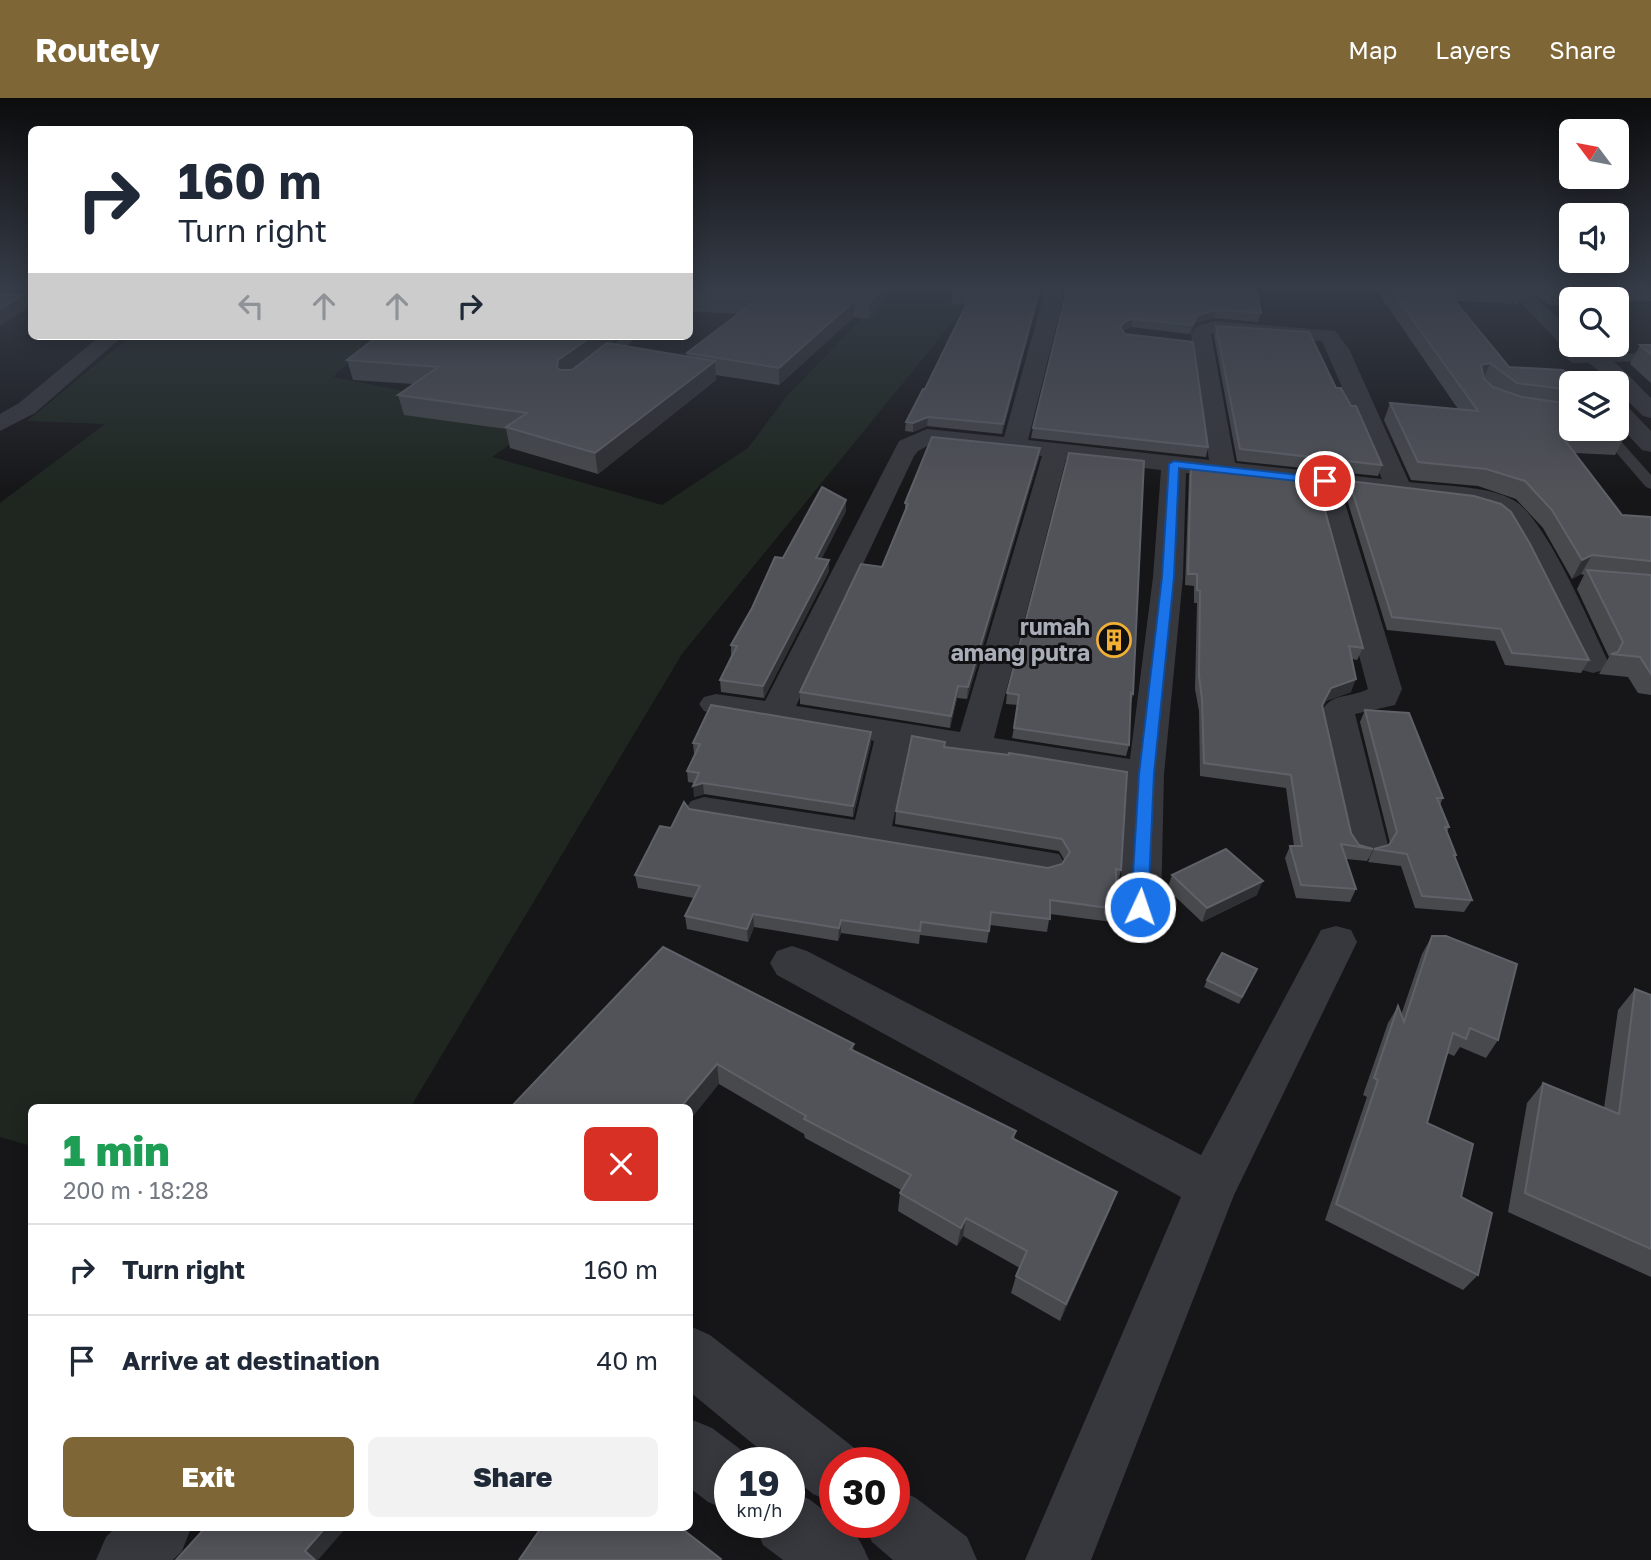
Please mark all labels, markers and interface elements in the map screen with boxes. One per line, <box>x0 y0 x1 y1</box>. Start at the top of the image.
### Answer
text: Routely <box>35 30 160 69</box>
text: Map <box>1348 35 1397 64</box>
text: Layers <box>1435 35 1511 64</box>
text: Share <box>1549 35 1616 64</box>
north arrow <box>1559 119 1629 189</box>
map controls <box>1559 119 1629 441</box>
text: 160 m <box>178 151 321 210</box>
icon: right <box>63 154 154 245</box>
button: sound <box>1559 203 1629 273</box>
text: Turn right <box>178 211 327 249</box>
icon: left <box>232 287 270 325</box>
icon: ahead <box>305 287 343 325</box>
icon: ahead <box>378 287 416 325</box>
icon: right <box>451 287 489 325</box>
button: search <box>1559 287 1629 357</box>
button: layers <box>1559 371 1629 441</box>
pin <box>1295 451 1355 511</box>
icon: arrive <box>1306 462 1344 500</box>
place label: rumah amang putra <box>950 612 1090 666</box>
building icon: rumah amang putra <box>1095 621 1133 659</box>
position arrow <box>1103 870 1177 944</box>
text: 1 min <box>63 1125 170 1175</box>
button: close <box>584 1127 658 1201</box>
text: 200 m · 18:28 <box>63 1176 209 1204</box>
icon: right <box>63 1251 101 1289</box>
text: Turn right <box>122 1254 245 1285</box>
text: 160 m <box>584 1254 658 1285</box>
icon: arrive <box>63 1342 101 1380</box>
text: Arrive at destination <box>122 1345 380 1376</box>
text: 40 m <box>597 1345 658 1376</box>
button: Exit <box>63 1437 354 1517</box>
button: Share <box>368 1437 658 1517</box>
speed limit sign: 30 <box>819 1447 910 1538</box>
text: 19 <box>739 1462 780 1504</box>
text: km/h <box>737 1499 782 1521</box>

